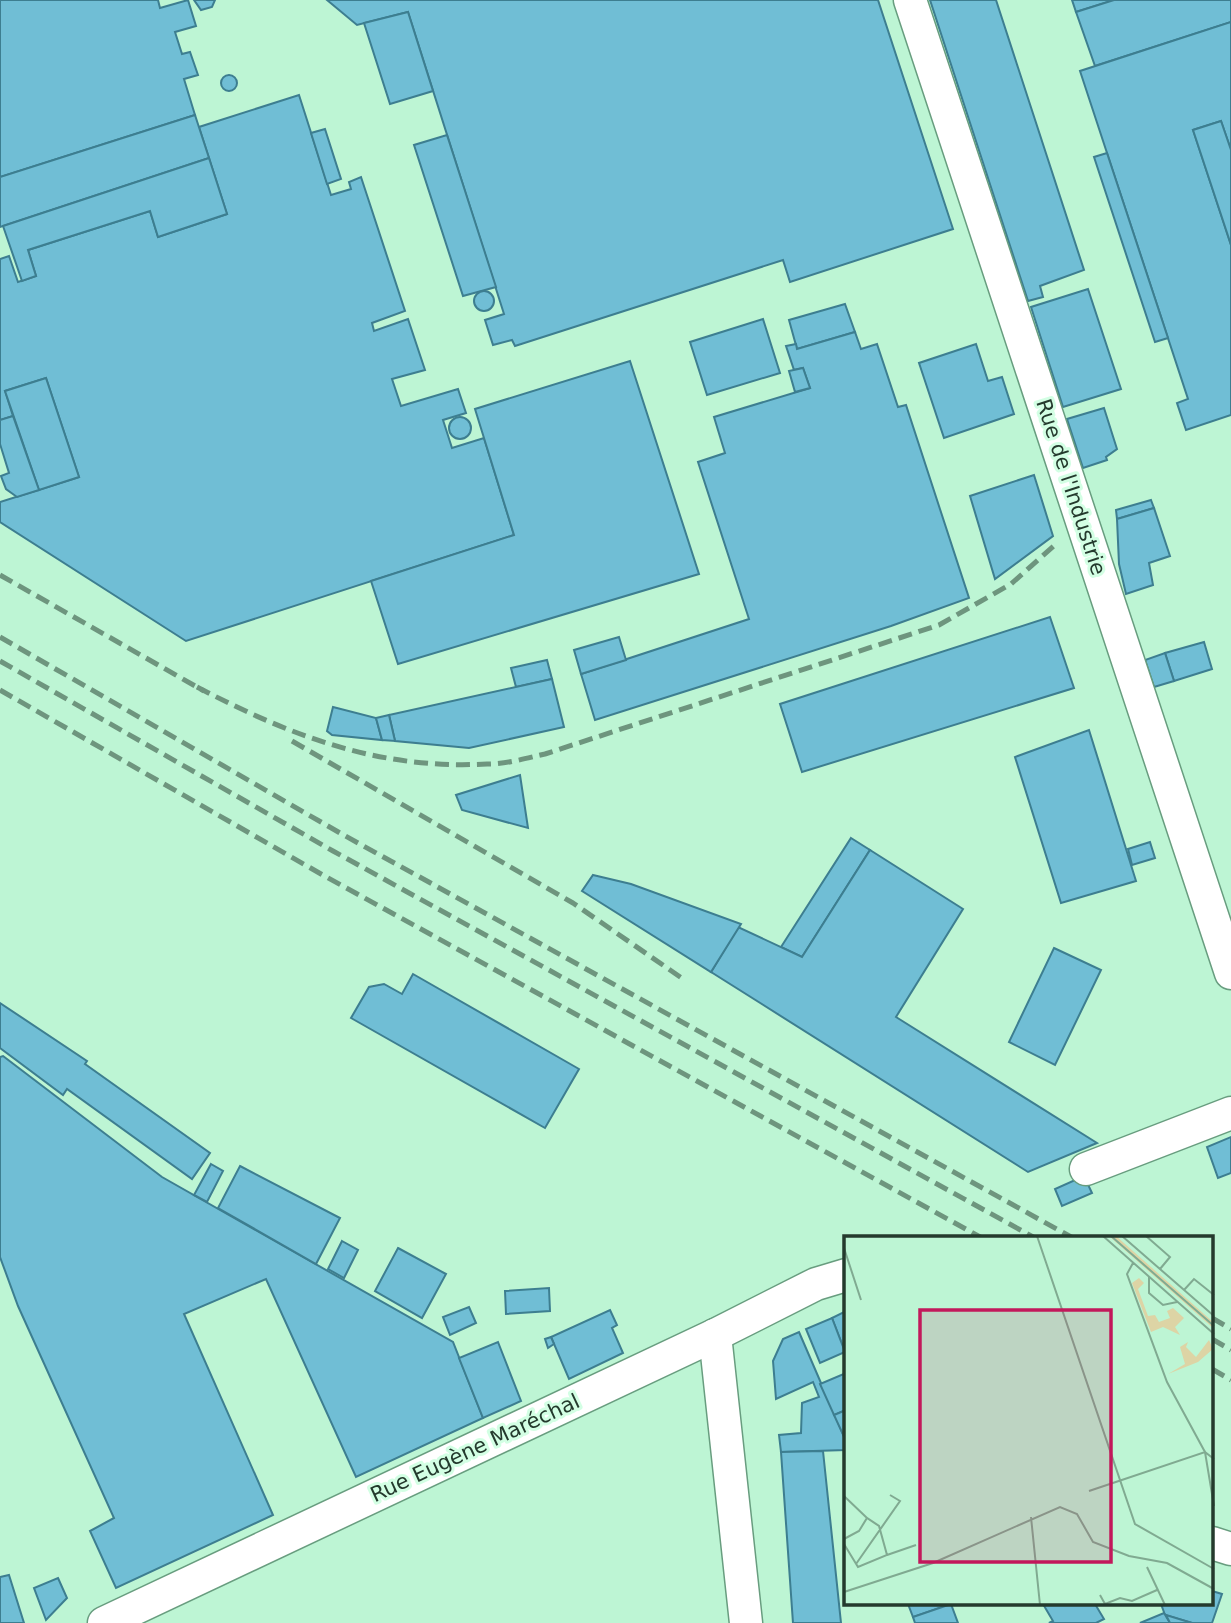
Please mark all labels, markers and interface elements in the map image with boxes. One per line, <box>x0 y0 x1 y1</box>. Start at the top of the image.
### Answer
street label: Rue de l'Industrie <box>1031 396 1111 578</box>
inset map <box>844 1236 1214 1606</box>
street label: Rue Eugène Maréchal <box>367 1389 583 1507</box>

